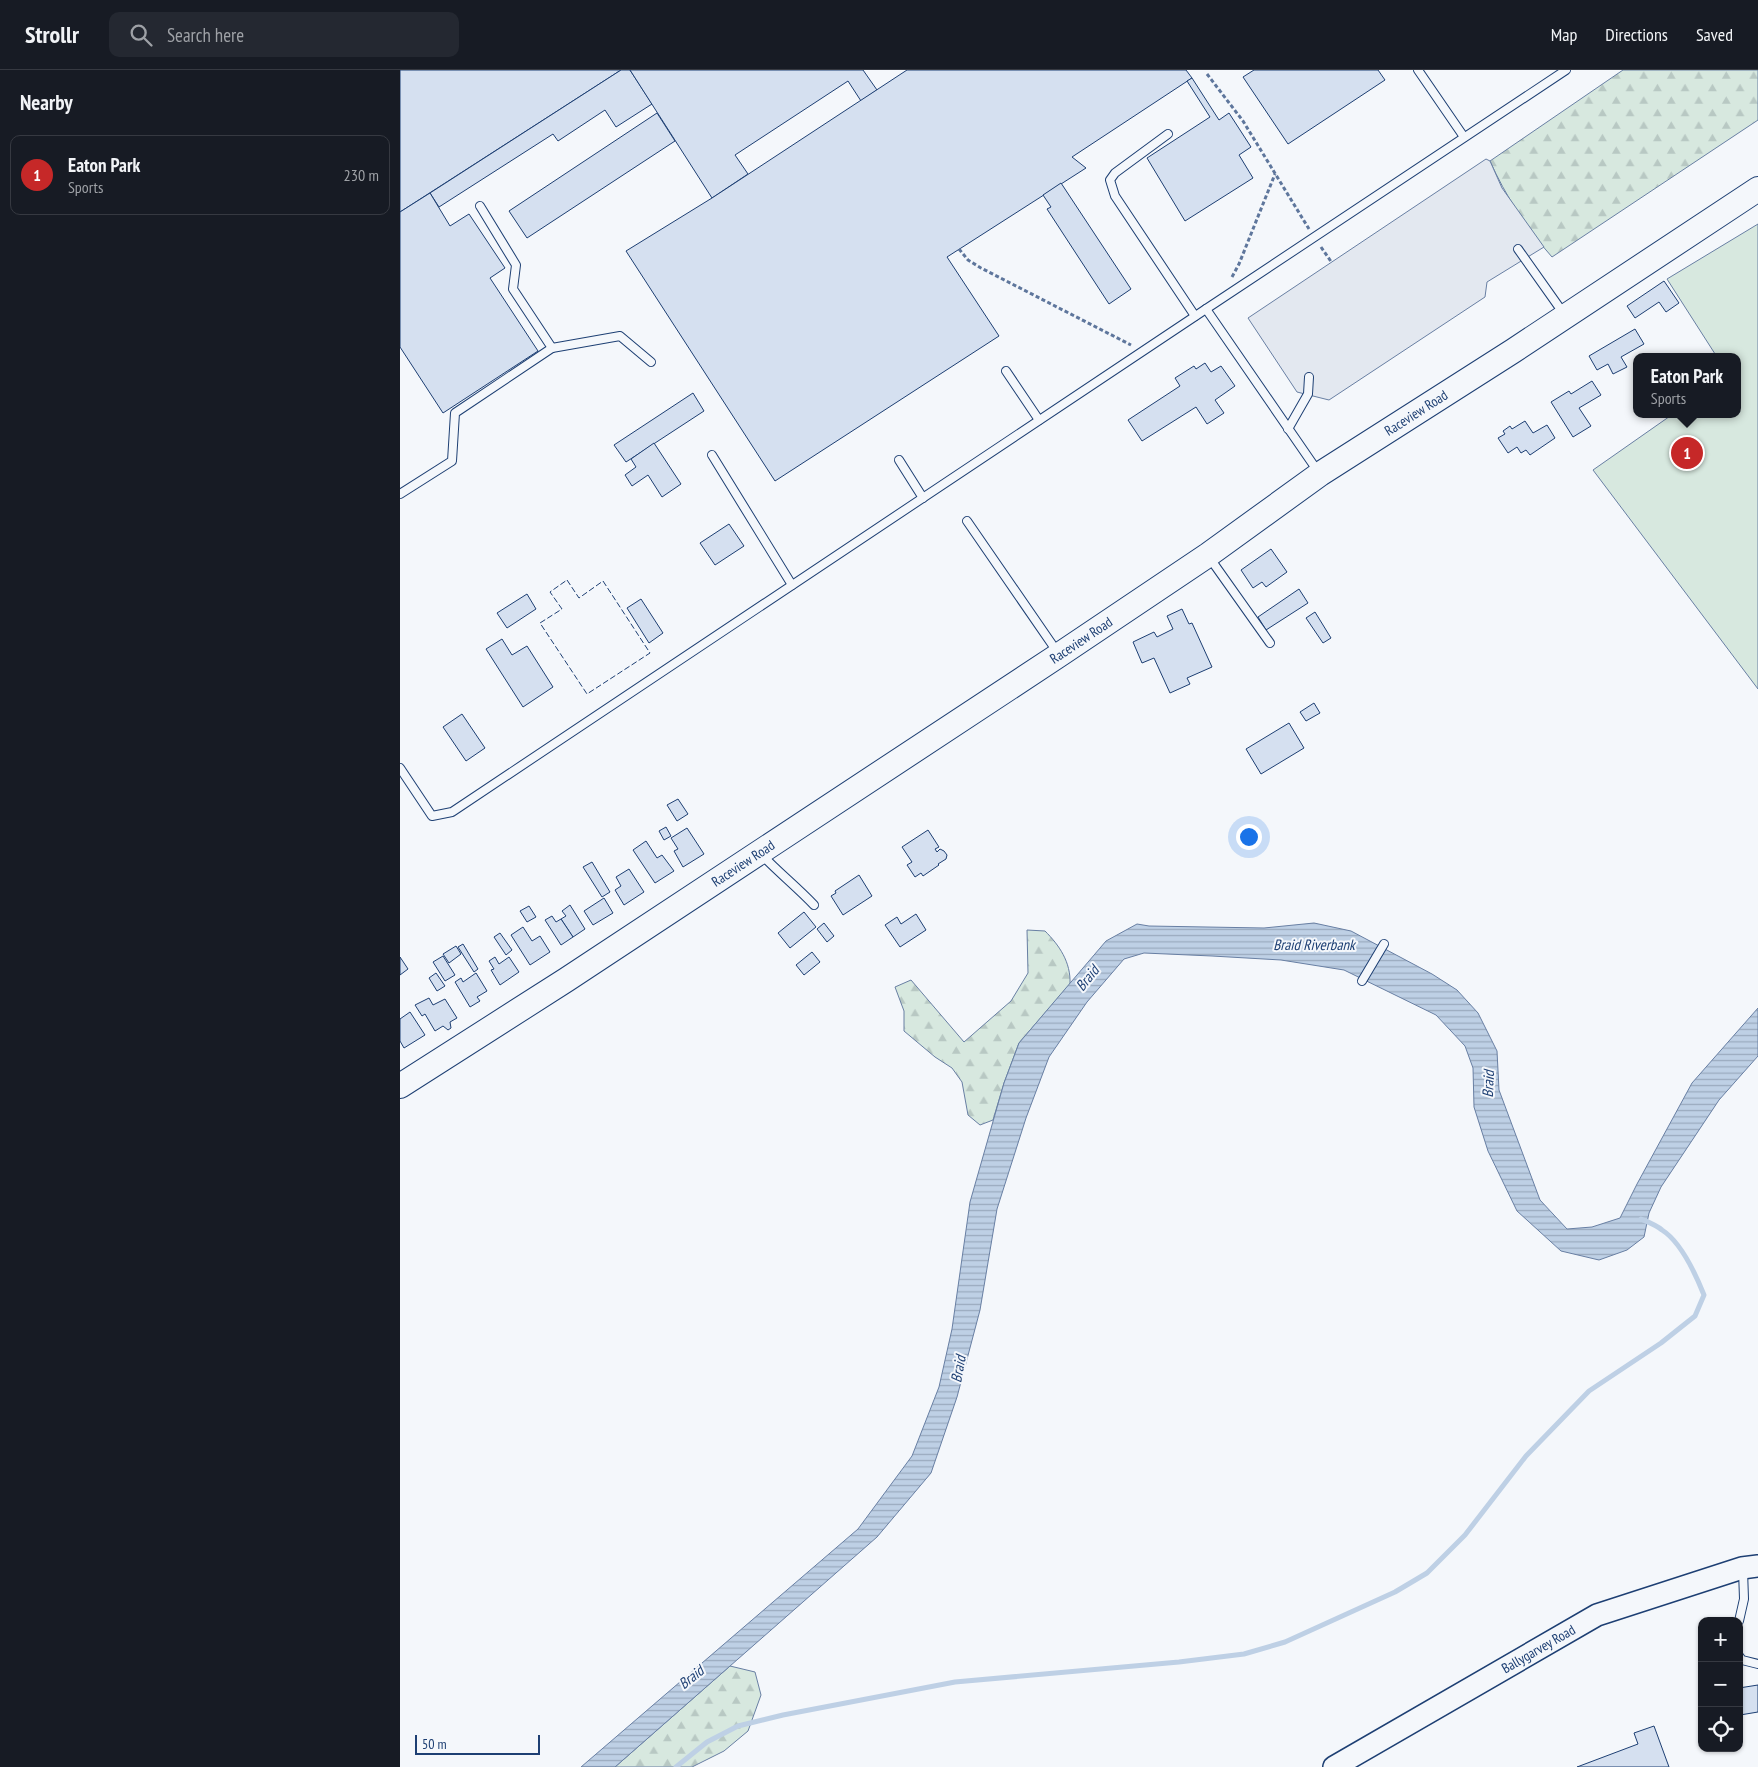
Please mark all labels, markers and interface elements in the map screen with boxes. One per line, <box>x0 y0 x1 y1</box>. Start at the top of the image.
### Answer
search box <box>109 12 459 57</box>
text: Strollr <box>25 19 79 50</box>
icon: search <box>127 21 155 49</box>
text: Search here <box>167 23 244 47</box>
text: Map <box>1551 23 1577 46</box>
text: Directions <box>1605 23 1668 46</box>
text: Saved <box>1696 23 1733 46</box>
text: Nearby <box>20 89 73 116</box>
text: Eaton Park <box>68 153 140 177</box>
text: 1 <box>33 165 41 185</box>
text: 230 m <box>344 165 379 185</box>
text: Sports <box>68 177 103 197</box>
popup <box>1633 353 1741 418</box>
text: Eaton Park <box>1651 364 1723 388</box>
street label: Raceview Road <box>1381 386 1451 440</box>
text: Sports <box>1651 388 1686 408</box>
pin: 1 <box>1671 434 1703 472</box>
street label: Raceview Road <box>1046 613 1116 668</box>
your location <box>1236 824 1262 850</box>
street label: Raceview Road <box>708 836 778 891</box>
water label: Braid Riverbank <box>1273 935 1357 954</box>
water label: Braid <box>1071 960 1104 994</box>
water label: Braid <box>1478 1068 1498 1098</box>
water label: Braid <box>946 1352 970 1384</box>
map controls <box>1698 1617 1743 1752</box>
button: + <box>1698 1617 1743 1662</box>
street label: Ballygarvey Road <box>1498 1621 1578 1677</box>
water label: Braid <box>675 1660 709 1693</box>
button: − <box>1698 1662 1743 1707</box>
button: locate <box>1698 1707 1743 1752</box>
scale bar <box>415 1732 540 1755</box>
text: 50 m <box>422 1735 447 1753</box>

